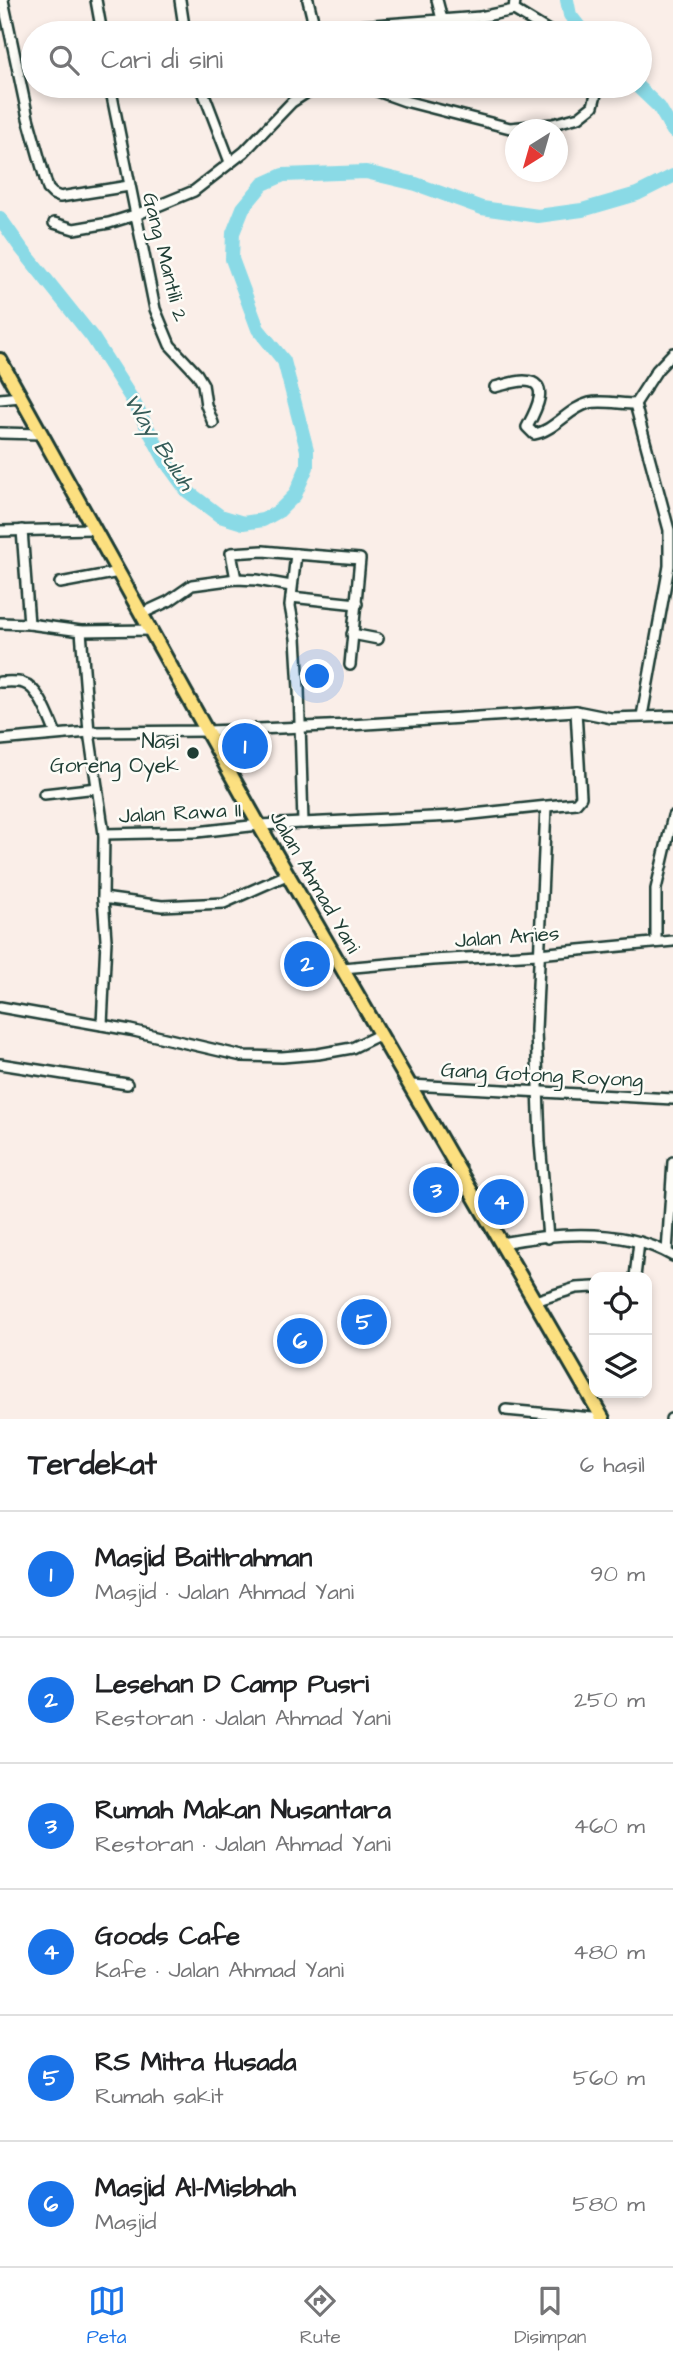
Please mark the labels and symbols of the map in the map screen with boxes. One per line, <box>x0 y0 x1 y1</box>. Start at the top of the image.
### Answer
north arrow <box>505 119 568 182</box>
street label: Gang Mantili 2 <box>133 189 195 325</box>
water label: Way Buluh <box>115 387 203 499</box>
your location <box>300 659 334 693</box>
pin: 1 <box>222 720 268 772</box>
place label: Nasi Goreng Oyek <box>50 727 179 782</box>
marker: Nasi Goreng Oyek <box>185 745 201 761</box>
street label: Jalan Rawa II <box>118 795 242 831</box>
street label: Jalan Ahmad Yani <box>262 805 368 959</box>
street label: Jalan Aries <box>454 919 560 955</box>
pin: 2 <box>284 938 330 990</box>
street label: Gang Gotong Royong <box>440 1055 644 1097</box>
pin: 3 <box>413 1164 459 1216</box>
pin: 4 <box>478 1176 524 1228</box>
pin: 5 <box>341 1296 387 1348</box>
pin: 6 <box>277 1315 323 1367</box>

